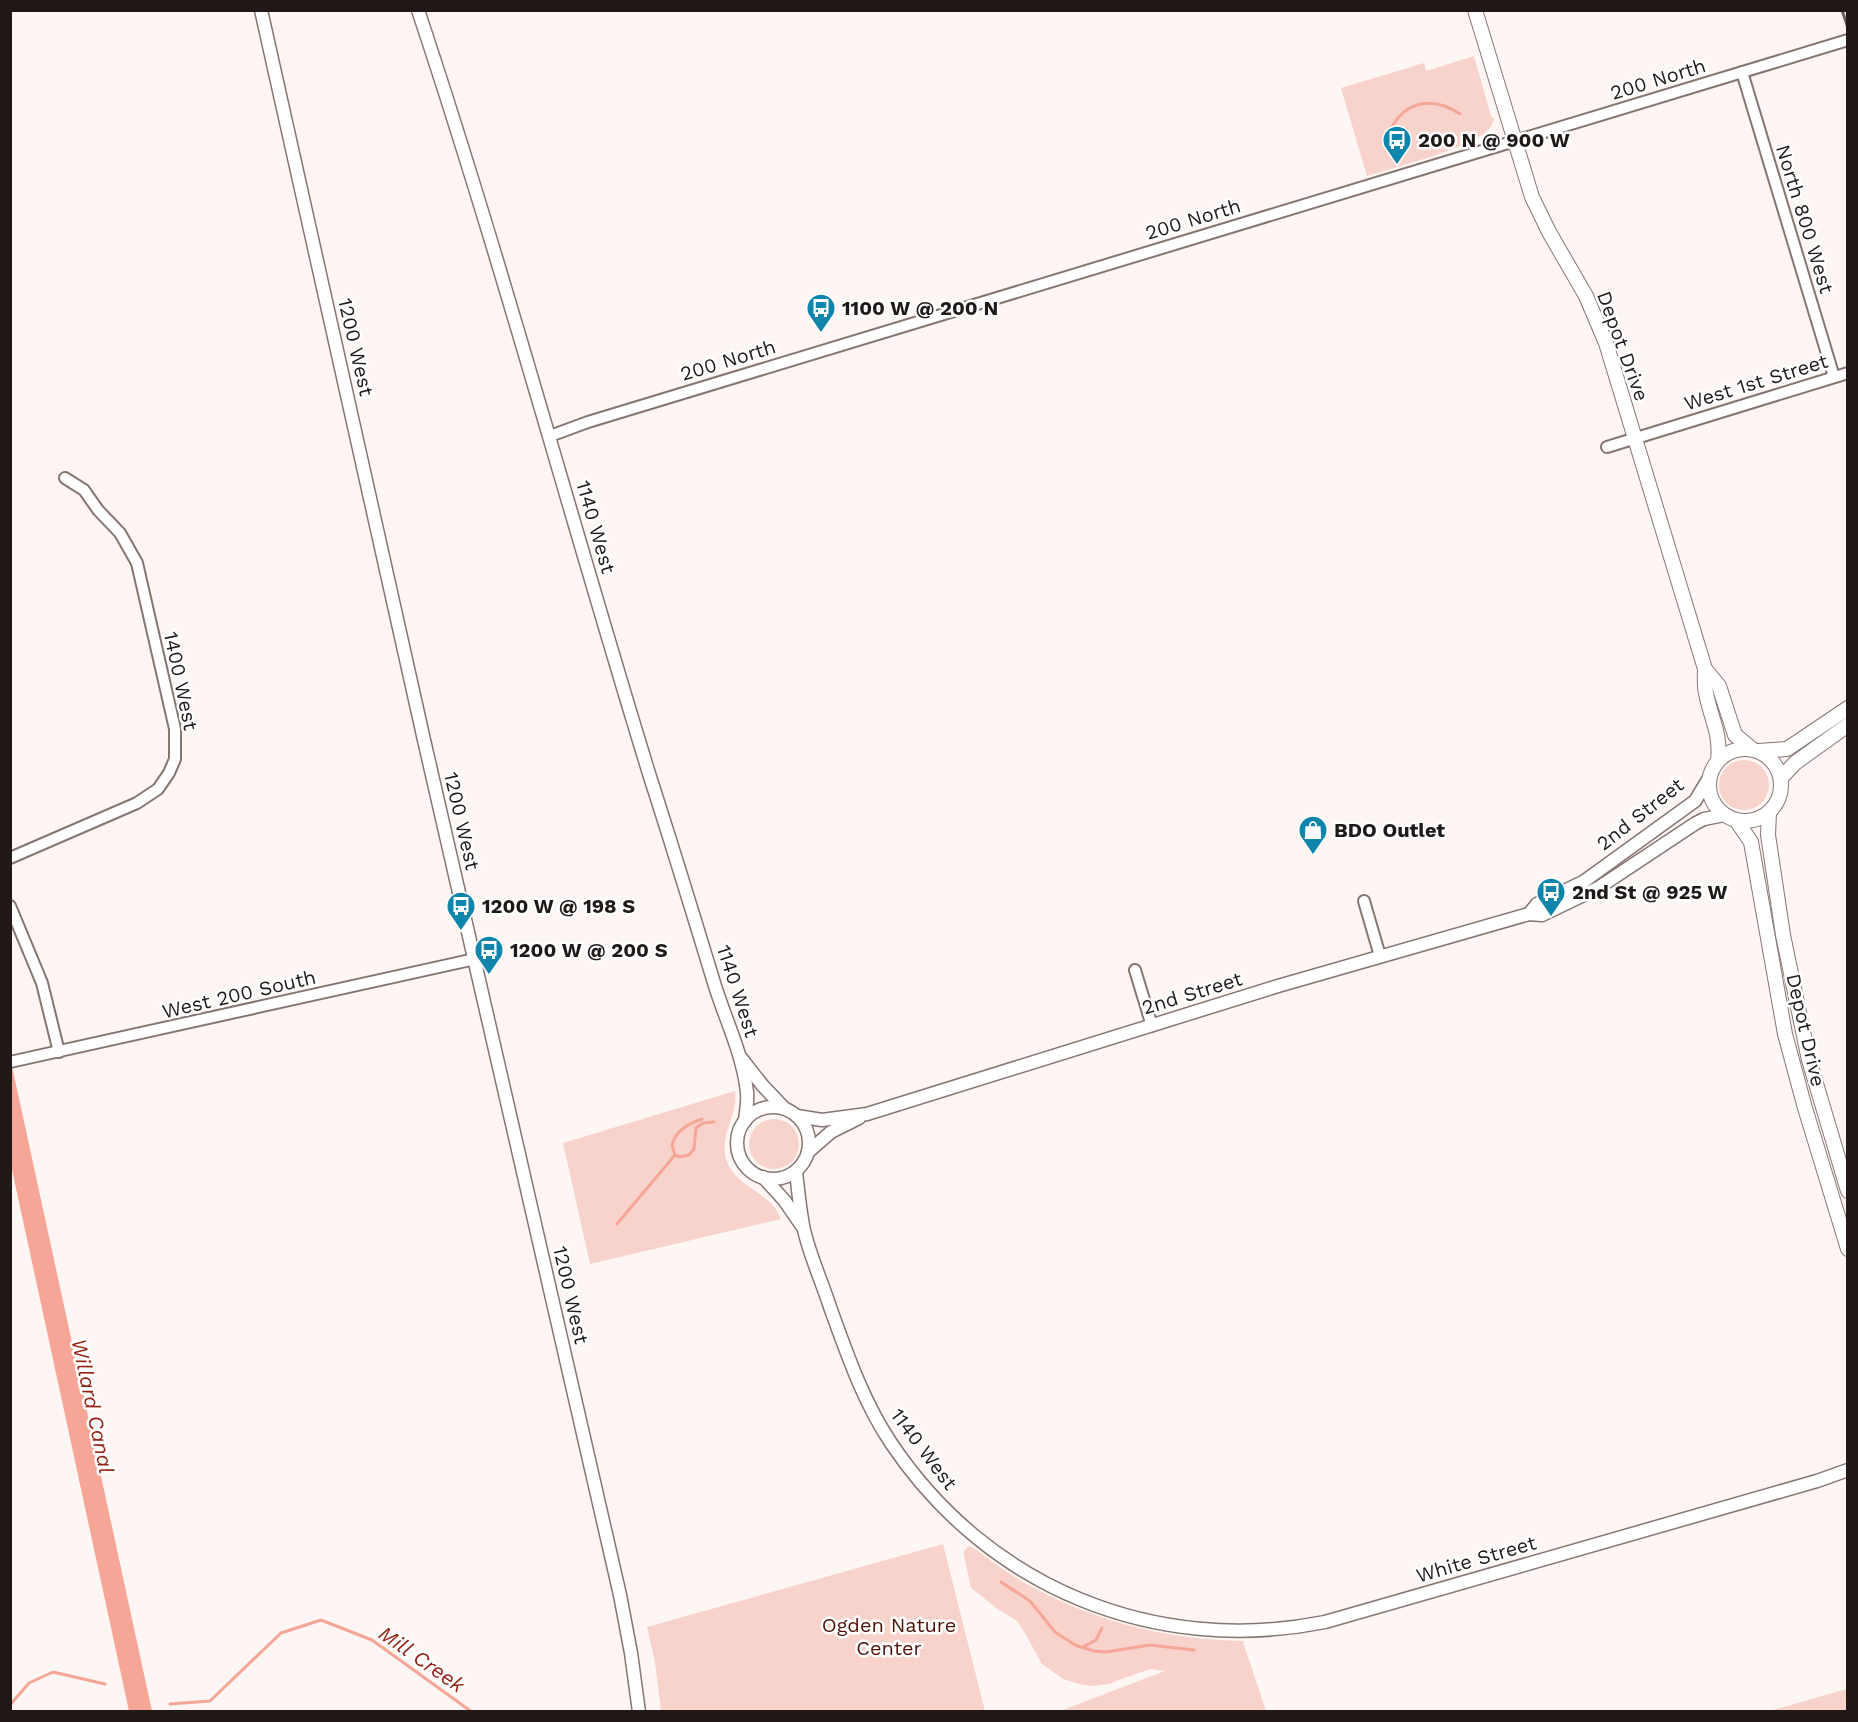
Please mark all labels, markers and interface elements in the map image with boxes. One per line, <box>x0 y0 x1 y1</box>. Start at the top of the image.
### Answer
street label: 200 North <box>1608 53 1708 105</box>
bus stop icon: 200 N @ 900 W <box>1381 124 1413 166</box>
place label: 200 N @ 900 W <box>1418 128 1570 152</box>
street label: North 800 West <box>1771 142 1839 297</box>
street label: 200 North <box>1143 193 1243 245</box>
street label: Depot Drive <box>1592 288 1654 404</box>
bus stop icon: 1100 W @ 200 N <box>805 292 837 334</box>
street label: 1200 West <box>333 296 379 399</box>
place label: 1100 W @ 200 N <box>842 296 998 320</box>
street label: 200 North <box>678 334 778 386</box>
street label: West 1st Street <box>1681 349 1831 415</box>
street label: 1140 West <box>571 478 621 577</box>
street label: 1400 West <box>159 629 203 733</box>
street label: 1200 West <box>439 770 485 873</box>
street label: 2nd Street <box>1592 772 1689 855</box>
shop icon: BDO Outlet <box>1297 814 1329 856</box>
place label: BDO Outlet <box>1334 818 1445 842</box>
bus stop icon: 2nd St @ 925 W <box>1535 876 1567 918</box>
place label: 2nd St @ 925 W <box>1572 880 1728 904</box>
bus stop icon: 1200 W @ 198 S <box>445 890 477 932</box>
place label: 1200 W @ 198 S <box>482 894 635 918</box>
bus stop icon: 1200 W @ 200 S <box>473 934 505 976</box>
place label: 1200 W @ 200 S <box>510 938 668 962</box>
street label: 1140 West <box>712 942 764 1041</box>
street label: West 200 South <box>160 965 318 1023</box>
street label: 2nd Street <box>1139 966 1246 1020</box>
street label: Depot Drive <box>1781 971 1831 1089</box>
street label: 1200 West <box>548 1244 594 1347</box>
water label: Willard Canal <box>67 1336 119 1476</box>
street label: 1140 West <box>886 1404 963 1495</box>
street label: White Street <box>1413 1530 1539 1588</box>
park label: Ogden Nature Center <box>822 1613 956 1660</box>
water label: Mill Creek <box>374 1620 470 1698</box>

